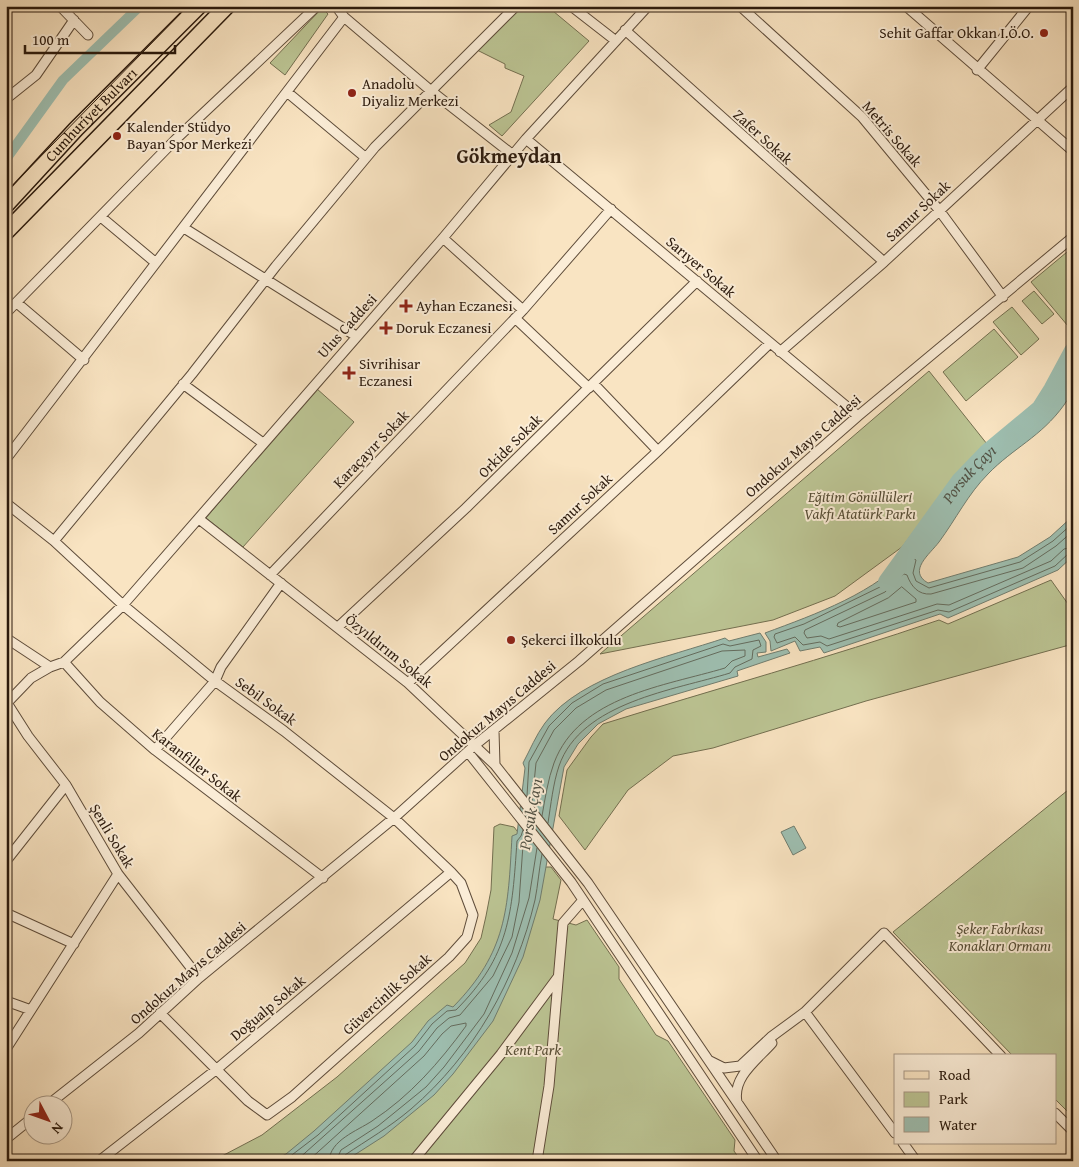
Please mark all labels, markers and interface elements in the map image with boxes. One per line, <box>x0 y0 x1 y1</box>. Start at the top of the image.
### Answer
scale bar <box>25 22 175 54</box>
place label: Sehit Gaffar Okkan I.Ö.O. <box>879 22 1034 43</box>
marker: Sehit Gaffar Okkan I.Ö.O. <box>1038 27 1050 39</box>
text: 100 m <box>32 29 70 50</box>
street label: Cumhuriyet Bulvarı <box>40 63 141 166</box>
place label: Anadolu Diyaliz Merkezi <box>362 73 459 111</box>
marker: Anadolu Diyaliz Merkezi <box>346 87 358 99</box>
street label: Metris Sokak <box>858 96 927 172</box>
street label: Zafer Sokak <box>729 104 798 169</box>
place label: Kalender Stüdyo Bayan Spor Merkezi <box>127 116 252 154</box>
marker: Kalender Stüdyo Bayan Spor Merkezi <box>111 130 123 142</box>
district label: Gökmeydan <box>457 141 562 170</box>
street label: Samur Sokak <box>881 175 955 246</box>
street label: Sarıyer Sokak <box>662 231 741 302</box>
street label: Ulus Caddesi <box>312 289 381 362</box>
place label: Ayhan Eczanesi <box>416 295 513 316</box>
marker: Ayhan Eczanesi <box>400 300 412 312</box>
place label: Doruk Eczanesi <box>396 317 492 338</box>
marker: Doruk Eczanesi <box>380 322 392 334</box>
place label: Sivrihisar Eczanesi <box>359 353 420 391</box>
marker: Sivrihisar Eczanesi <box>343 367 355 379</box>
street label: Ondokuz Mayıs Caddesi <box>740 389 865 502</box>
street label: Karaçayır Sokak <box>328 405 414 492</box>
street label: Orkide Sokak <box>473 409 547 482</box>
water label: Porsuk Çayı <box>935 438 1001 509</box>
street label: Samur Sokak <box>543 468 617 539</box>
park label: Eğitim Gönüllüleri Vakfı Atatürk Parkı <box>804 486 916 524</box>
street label: Özyıldırım Sokak <box>341 609 438 693</box>
place label: Şekerci İlkokulu <box>521 629 623 650</box>
marker: Şekerci İlkokulu <box>505 634 517 646</box>
street label: Ondokuz Mayıs Caddesi <box>433 655 560 766</box>
street label: Sebil Sokak <box>231 671 302 730</box>
street label: Karanfiller Sokak <box>148 723 247 807</box>
water label: Porsuk Çayı <box>512 777 548 852</box>
street label: Şenli Sokak <box>85 800 140 872</box>
street label: Ondokuz Mayıs Caddesi <box>125 916 250 1029</box>
park label: Şeker Fabrikası Konakları Ormanı <box>948 918 1051 956</box>
street label: Güvercinlik Sokak <box>338 948 436 1039</box>
street label: Doğualp Sokak <box>226 970 310 1045</box>
park label: Kent Park <box>504 1039 561 1060</box>
legend <box>894 1054 1056 1144</box>
text: Road <box>939 1064 970 1085</box>
text: Park <box>939 1088 968 1109</box>
north arrow <box>22 1094 72 1144</box>
text: Water <box>939 1114 977 1135</box>
text: N <box>47 1118 68 1139</box>

